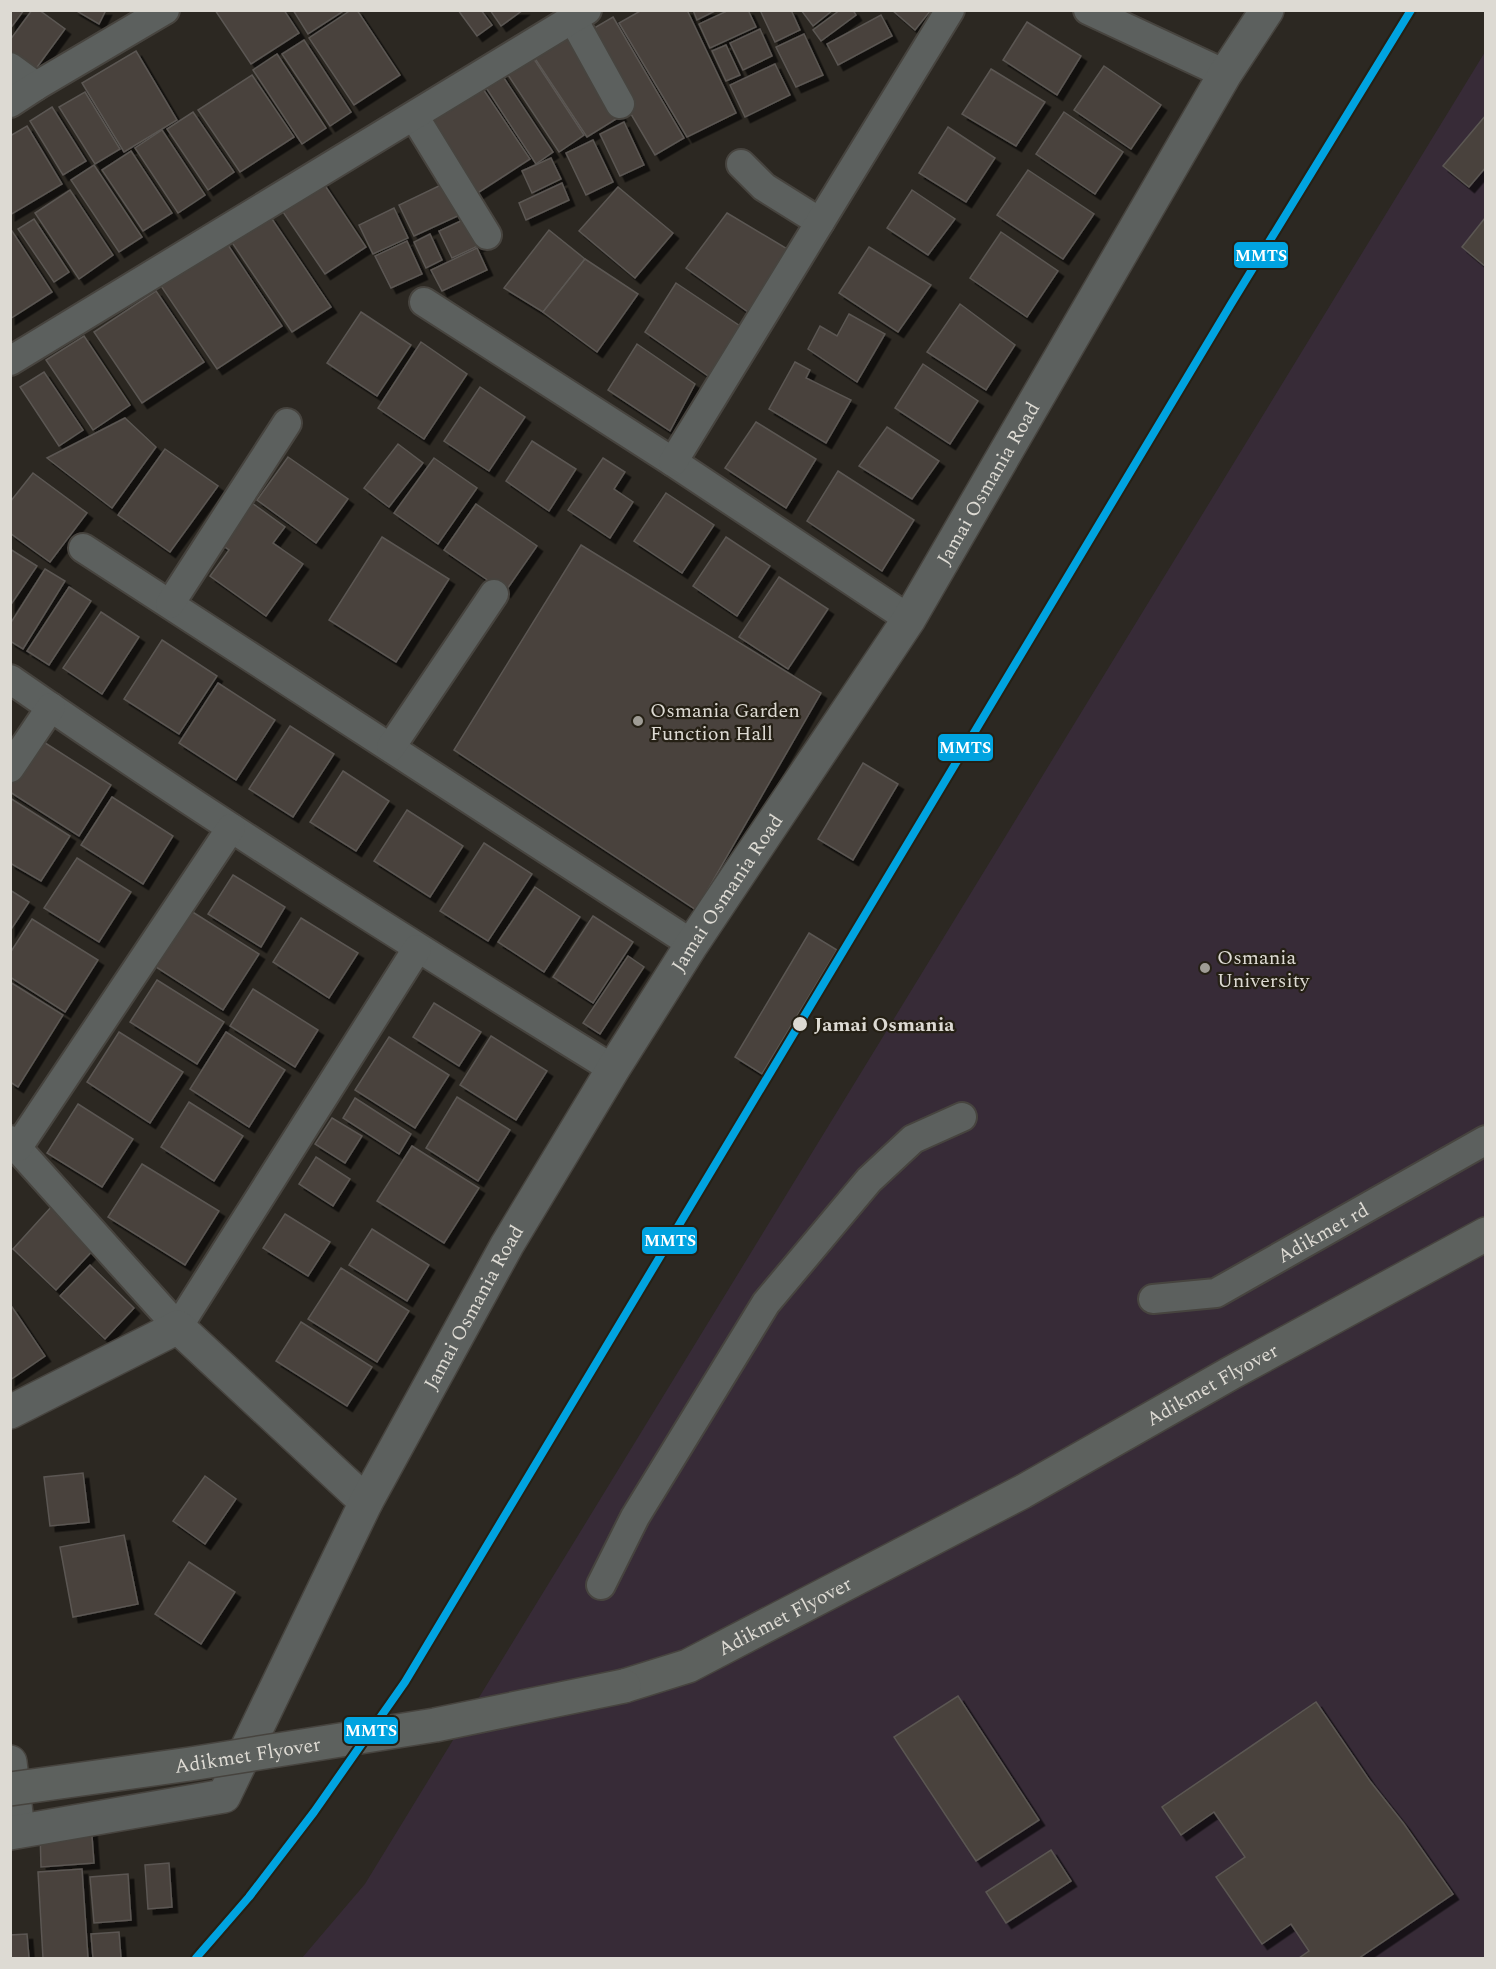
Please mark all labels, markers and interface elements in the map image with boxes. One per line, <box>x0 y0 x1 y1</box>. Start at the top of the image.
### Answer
line badge: MMTS <box>1233 241 1289 269</box>
text: MMTS <box>1235 244 1287 268</box>
street label: Jamai Osmania Road <box>929 396 1048 571</box>
place label: Osmania Garden Function Hall <box>650 696 800 749</box>
marker: Osmania Garden Function Hall <box>631 714 645 728</box>
line badge: MMTS <box>937 733 994 762</box>
text: MMTS <box>939 736 991 760</box>
street label: Jamai Osmania Road <box>664 808 791 978</box>
place label: Osmania University <box>1217 943 1311 996</box>
marker: Osmania University <box>1198 961 1212 975</box>
place label: Jamai Osmania <box>814 1010 955 1040</box>
marker: Jamai Osmania <box>791 1015 809 1033</box>
street label: Adikmet rd <box>1272 1195 1375 1271</box>
street label: Jamai Osmania Road <box>416 1219 532 1396</box>
line badge: MMTS <box>641 1226 698 1255</box>
text: MMTS <box>644 1229 696 1253</box>
street label: Adikmet Flyover <box>1141 1336 1284 1434</box>
street label: Adikmet Flyover <box>713 1569 858 1664</box>
line badge: MMTS <box>343 1716 399 1745</box>
text: MMTS <box>345 1719 397 1743</box>
street label: Adikmet Flyover <box>173 1729 323 1782</box>

